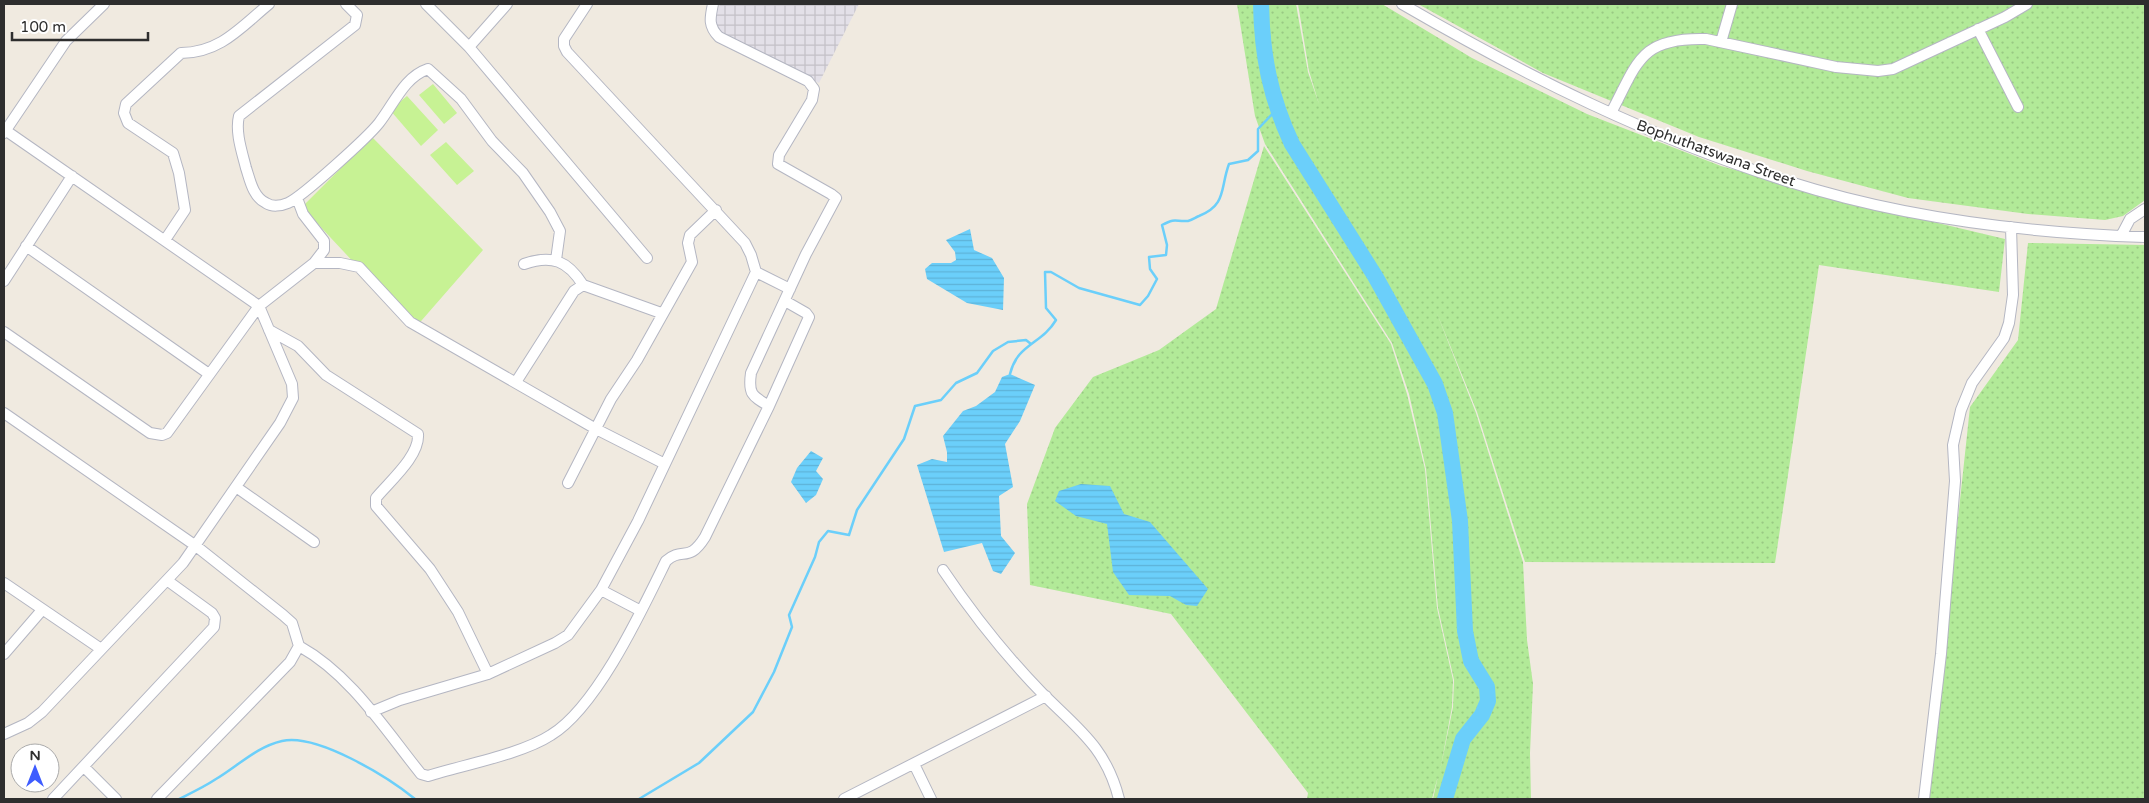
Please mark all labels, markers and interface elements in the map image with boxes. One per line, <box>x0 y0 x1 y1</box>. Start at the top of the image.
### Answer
scale bar <box>12 10 149 42</box>
text: 100 m <box>20 18 66 36</box>
street label: Bophuthatswana Street <box>1634 116 1798 190</box>
north arrow <box>10 743 60 793</box>
text: N <box>29 747 41 764</box>

